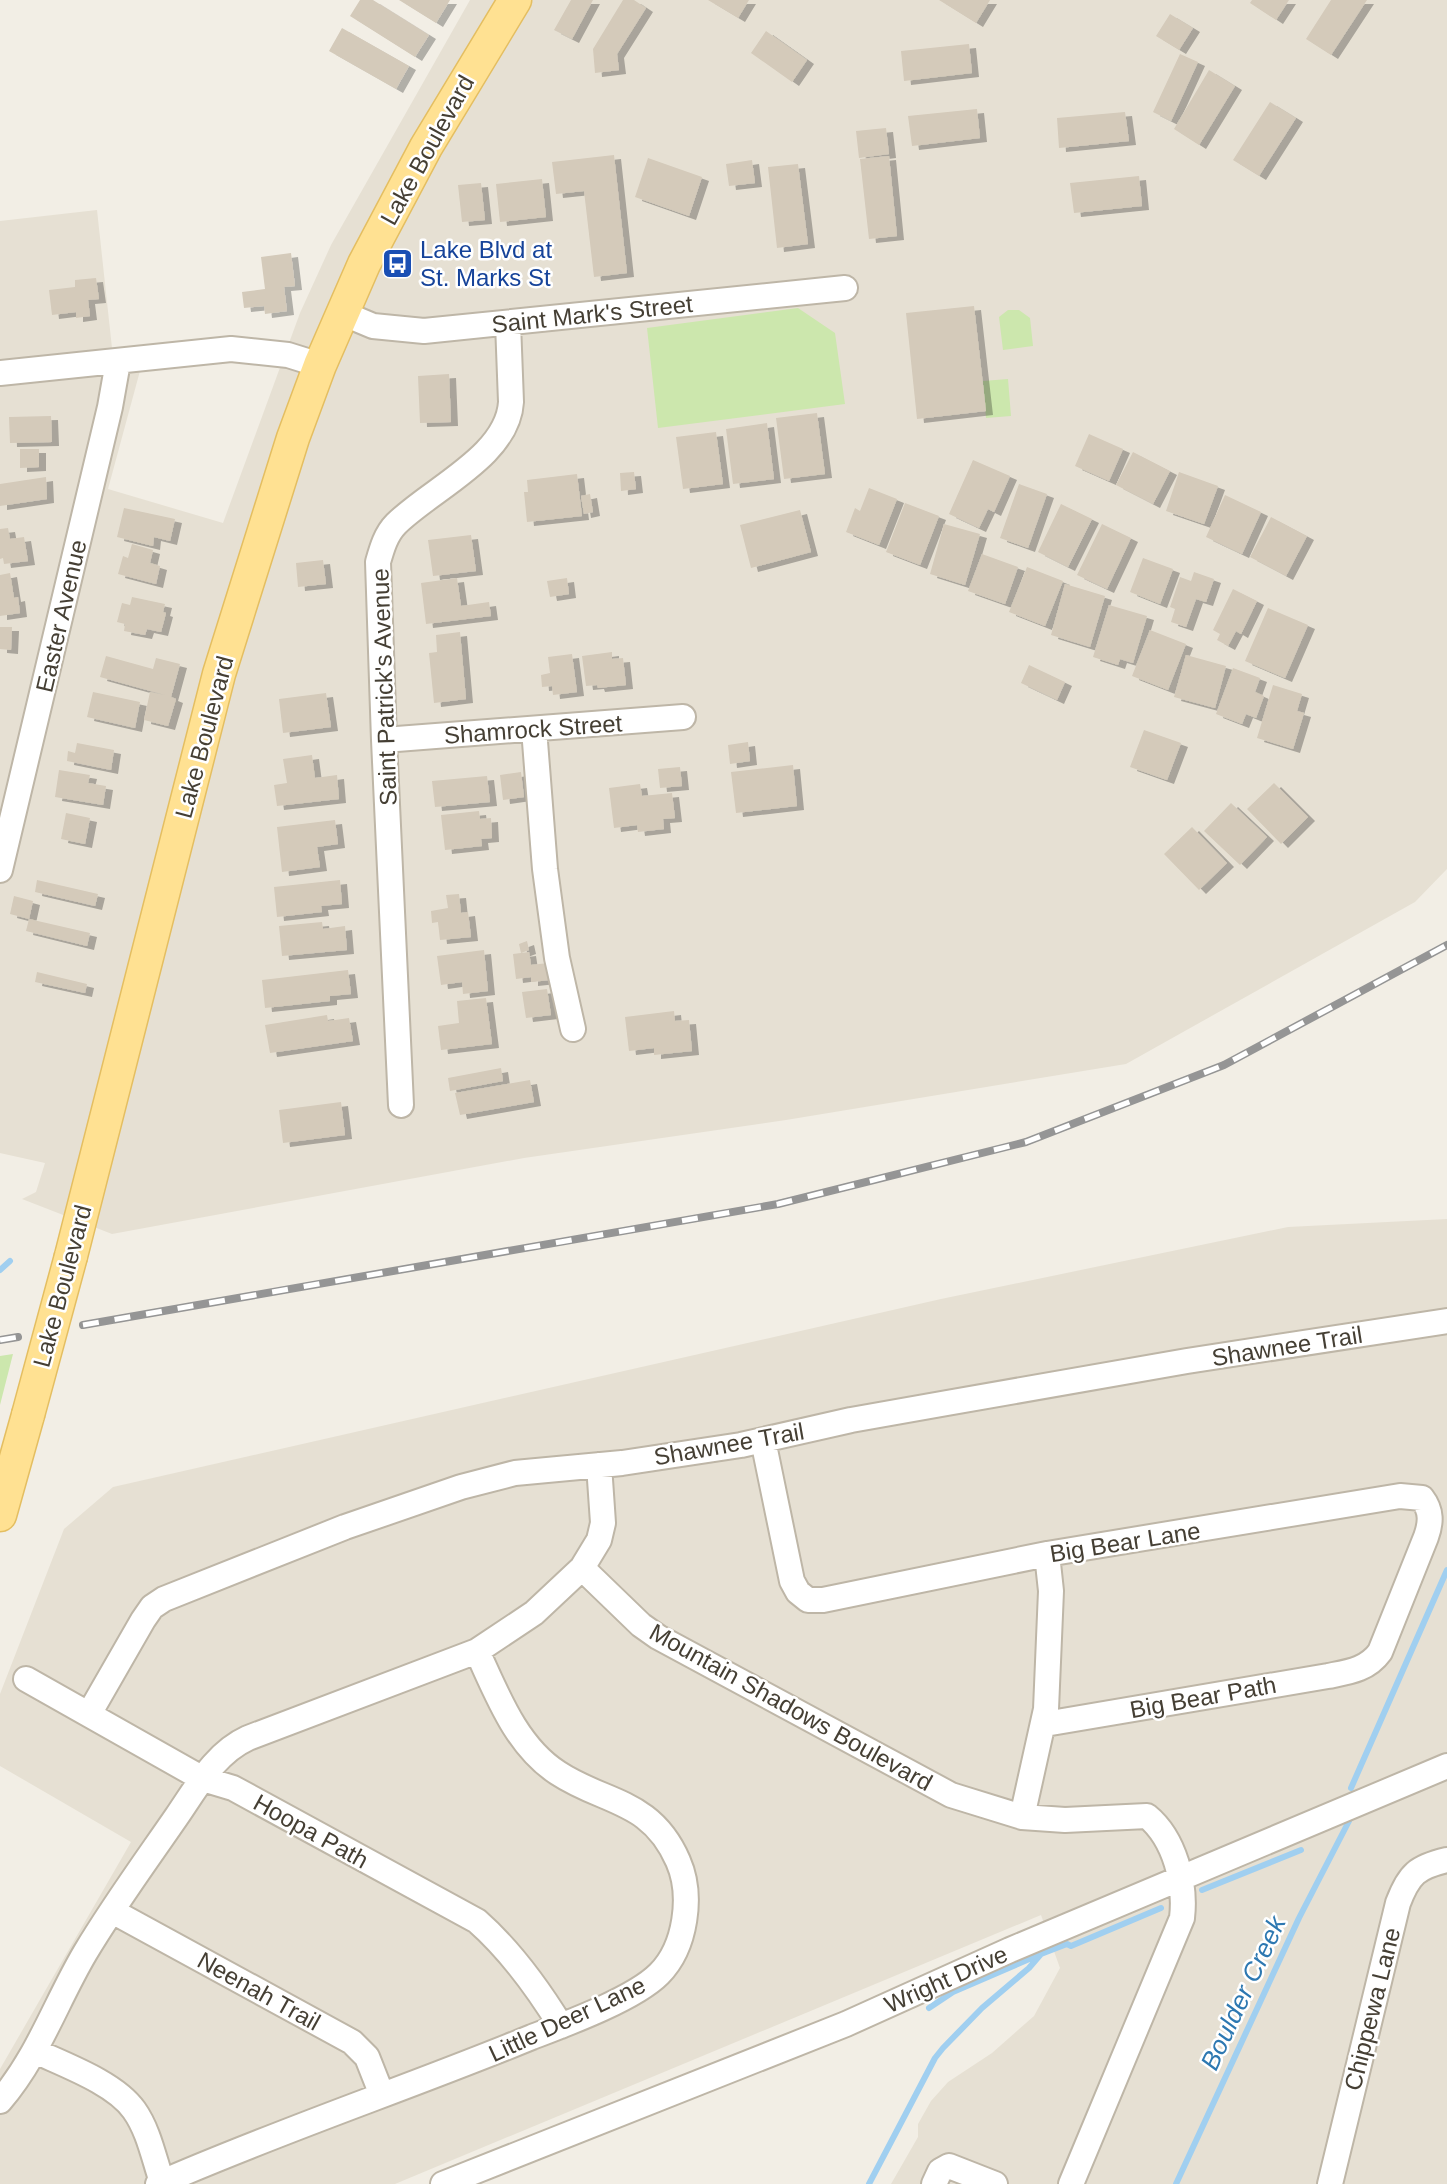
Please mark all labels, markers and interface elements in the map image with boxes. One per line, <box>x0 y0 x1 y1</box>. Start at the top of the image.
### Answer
street label: Lake Boulevard <box>375 71 479 229</box>
place label: Lake Blvd at St. Marks St <box>420 236 552 291</box>
bus stop icon: Lake Blvd at St. Marks St <box>380 246 414 280</box>
street label: Saint Mark's Street <box>490 290 694 338</box>
street label: Easter Avenue <box>30 537 92 695</box>
street label: Saint Patrick's Avenue <box>366 568 402 806</box>
street label: Lake Boulevard <box>169 653 239 821</box>
street label: Shamrock Street <box>443 709 623 749</box>
street label: Lake Boulevard <box>27 1202 97 1370</box>
street label: Shawnee Trail <box>1210 1321 1364 1371</box>
street label: Shawnee Trail <box>652 1417 806 1471</box>
street label: Big Bear Lane <box>1048 1517 1202 1567</box>
street label: Mountain Shadows Boulevard <box>645 1618 937 1796</box>
street label: Big Bear Path <box>1128 1671 1278 1723</box>
street label: Hoopa Path <box>249 1788 373 1874</box>
water label: Boulder Creek <box>1194 1910 1293 2075</box>
street label: Chippewa Lane <box>1339 1925 1405 2093</box>
street label: Wright Drive <box>880 1940 1012 2018</box>
street label: Neenah Trail <box>193 1946 325 2036</box>
street label: Little Deer Lane <box>485 1971 649 2067</box>

